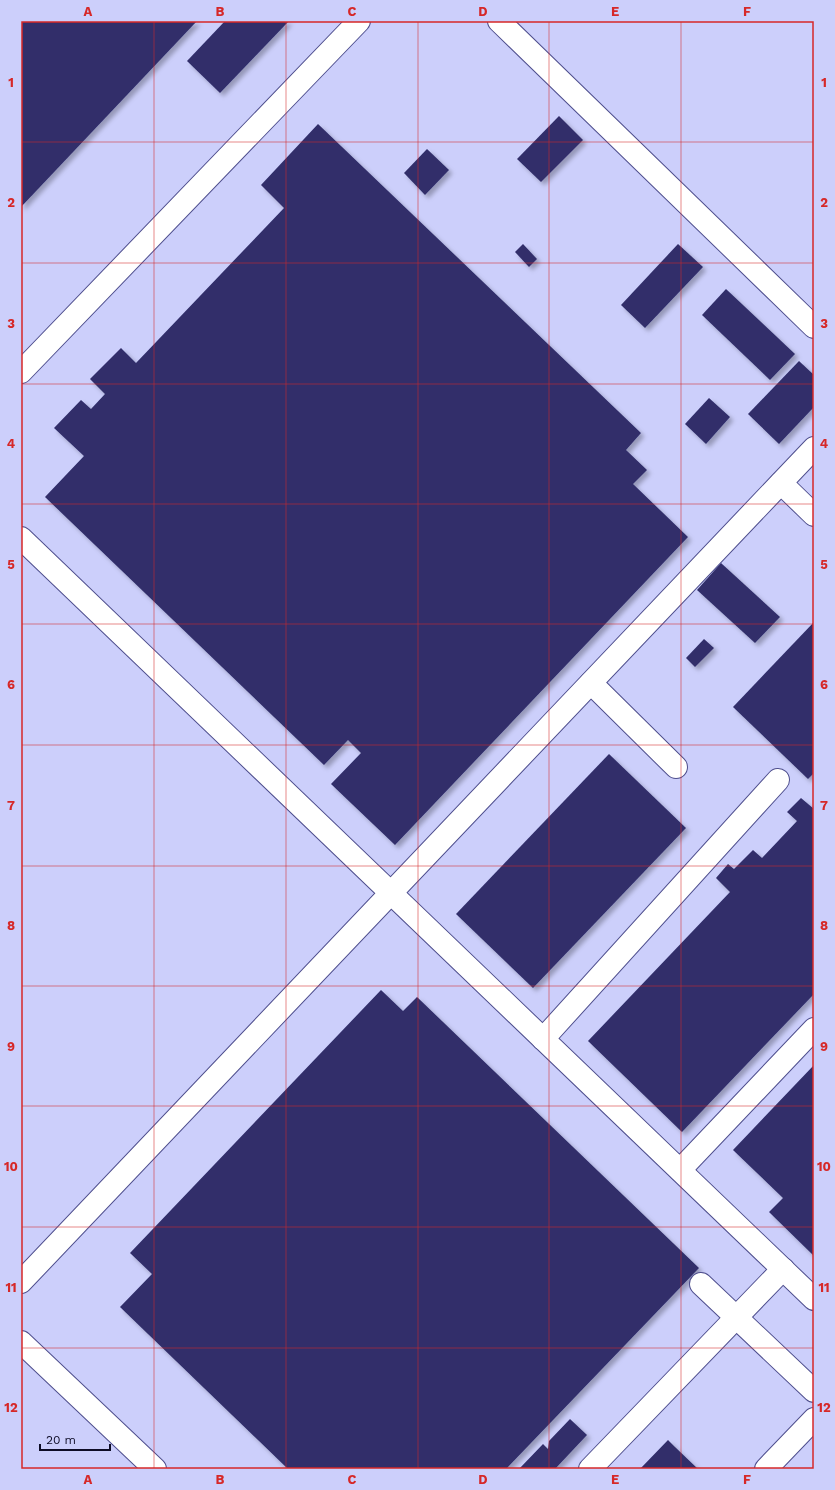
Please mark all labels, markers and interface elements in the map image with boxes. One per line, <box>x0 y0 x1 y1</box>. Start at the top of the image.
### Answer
text: A <box>84 4 93 19</box>
text: B <box>216 4 225 19</box>
text: C <box>348 4 357 19</box>
text: D <box>478 4 488 19</box>
text: E <box>611 4 619 19</box>
text: F <box>743 4 751 19</box>
text: 1 <box>8 75 14 90</box>
text: 1 <box>821 75 827 90</box>
text: 2 <box>7 195 15 210</box>
text: 2 <box>820 195 828 210</box>
text: 3 <box>7 316 15 331</box>
text: 3 <box>820 316 828 331</box>
text: 4 <box>7 436 16 451</box>
text: 4 <box>820 436 829 451</box>
text: 5 <box>7 557 15 572</box>
text: 5 <box>820 557 828 572</box>
text: 6 <box>7 677 15 692</box>
text: 6 <box>820 677 828 692</box>
text: 7 <box>7 798 15 813</box>
text: 7 <box>820 798 828 813</box>
text: 8 <box>7 918 15 933</box>
text: 8 <box>820 918 828 933</box>
text: 9 <box>7 1039 15 1054</box>
text: 9 <box>820 1039 828 1054</box>
text: 10 <box>4 1159 18 1174</box>
text: 10 <box>817 1159 831 1174</box>
text: 11 <box>5 1280 17 1295</box>
text: 11 <box>818 1280 830 1295</box>
text: 12 <box>4 1400 18 1415</box>
text: 12 <box>817 1400 831 1415</box>
scale bar <box>40 1426 110 1452</box>
text: 20 m <box>46 1433 76 1447</box>
text: A <box>84 1472 93 1487</box>
text: B <box>216 1472 225 1487</box>
text: C <box>348 1472 357 1487</box>
text: D <box>478 1472 488 1487</box>
text: E <box>611 1472 619 1487</box>
text: F <box>743 1472 751 1487</box>

